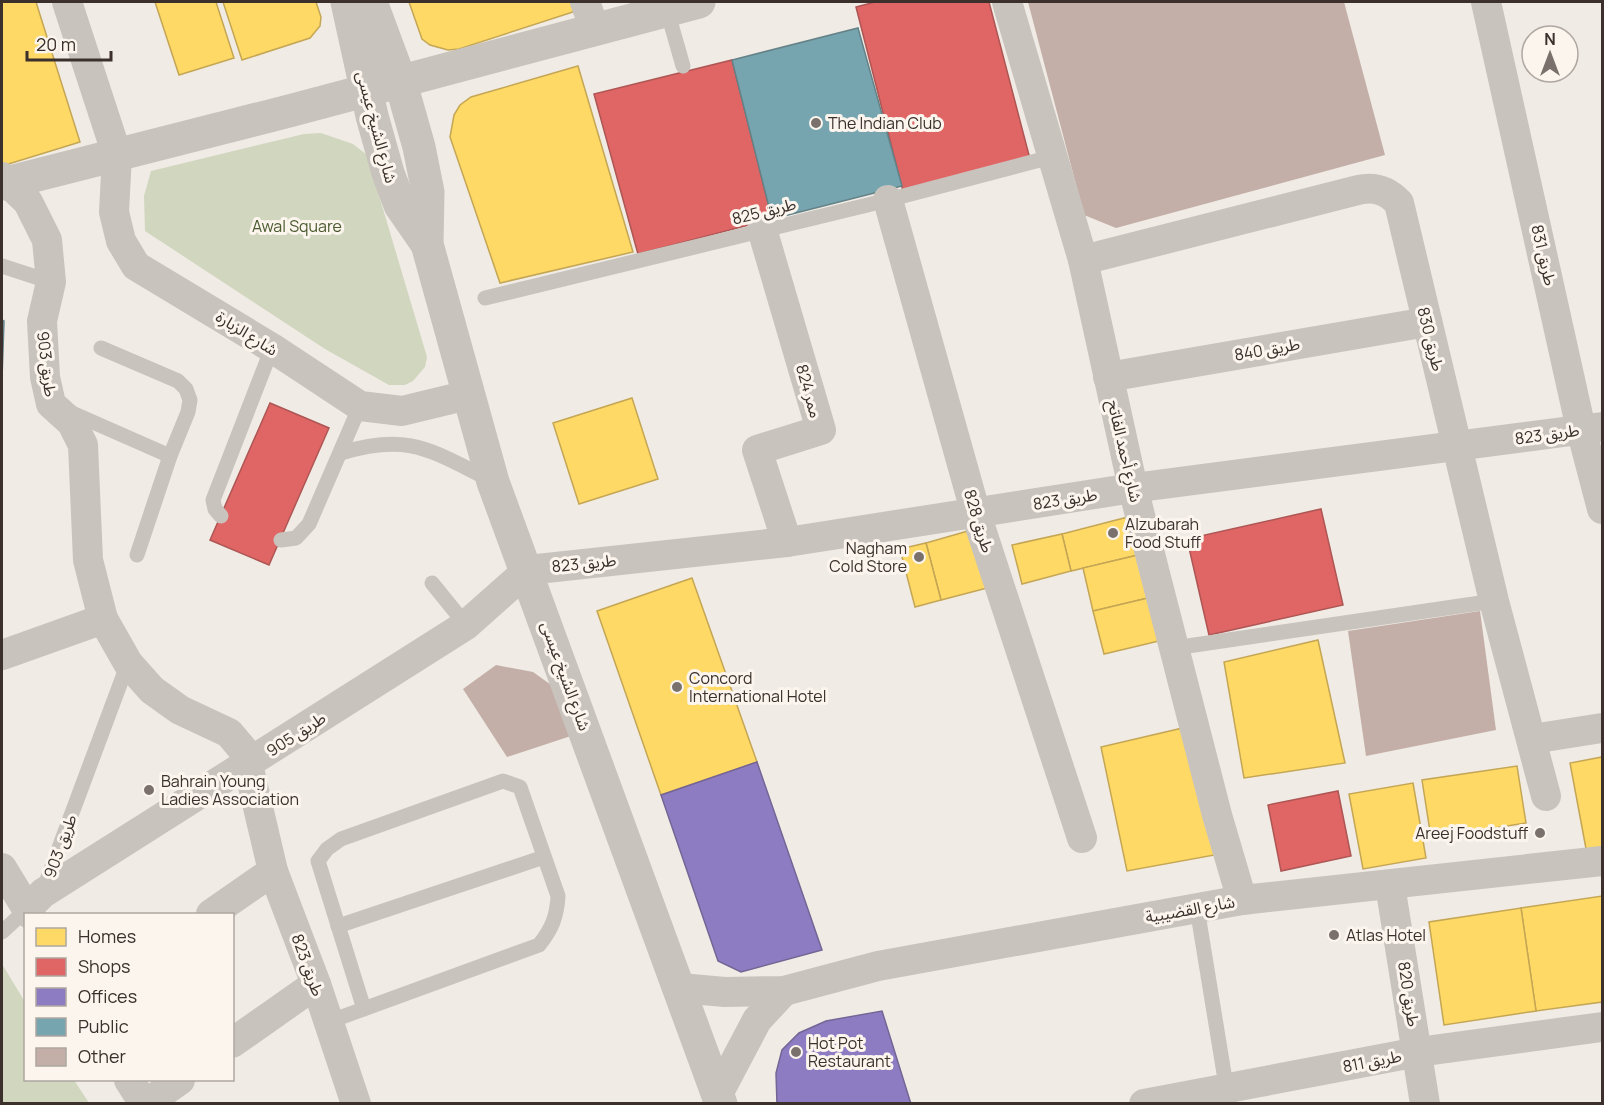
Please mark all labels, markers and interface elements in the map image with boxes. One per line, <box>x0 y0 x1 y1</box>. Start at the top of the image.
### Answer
scale bar <box>27 24 111 62</box>
north arrow <box>1520 24 1580 84</box>
text: N <box>1544 28 1556 50</box>
text: 20 m <box>36 32 76 56</box>
street label: شارع الشيخ عيسى <box>350 69 402 186</box>
place label: The Indian Club <box>828 112 942 134</box>
marker: The Indian Club <box>809 116 823 130</box>
street label: طريق 825 <box>730 192 798 230</box>
park label: Awal Square <box>252 215 342 237</box>
street label: طريق 831 <box>1526 222 1562 288</box>
street label: شارع الزبارة <box>211 305 282 362</box>
street label: طريق 830 <box>1412 305 1450 374</box>
street label: طريق 903 <box>32 330 62 398</box>
street label: طريق 840 <box>1233 332 1302 366</box>
street label: ممر 824 <box>791 362 827 420</box>
street label: شارع أحمد الفاتح <box>1101 398 1147 505</box>
street label: طريق 823 <box>1513 419 1581 449</box>
street label: طريق 823 <box>1031 483 1099 515</box>
street label: طريق 828 <box>959 487 999 556</box>
place label: Alzubarah Food Stuff <box>1125 513 1201 553</box>
marker: Alzubarah Food Stuff <box>1106 526 1120 540</box>
place label: Nagham Cold Store <box>829 537 907 577</box>
street label: طريق 823 <box>551 549 618 577</box>
marker: Nagham Cold Store <box>912 550 926 564</box>
street label: شارع الشيخ عيسى <box>534 618 596 734</box>
place label: Concord International Hotel <box>689 667 826 707</box>
marker: Concord International Hotel <box>670 680 684 694</box>
street label: طريق 905 <box>262 707 330 761</box>
place label: Bahrain Young Ladies Association <box>161 770 299 810</box>
marker: Bahrain Young Ladies Association <box>142 783 156 797</box>
street label: طريق 903 <box>38 811 82 881</box>
place label: Areej Foodstuff <box>1415 822 1528 844</box>
marker: Areej Foodstuff <box>1533 826 1547 840</box>
street label: شارع القضيبية <box>1143 890 1237 930</box>
legend <box>24 913 234 1081</box>
text: Homes <box>78 924 136 948</box>
place label: Atlas Hotel <box>1346 924 1426 946</box>
marker: Atlas Hotel <box>1327 928 1341 942</box>
street label: طريق 823 <box>287 931 329 999</box>
text: Shops <box>78 954 130 978</box>
street label: طريق 820 <box>1393 960 1425 1028</box>
text: Offices <box>78 984 137 1008</box>
text: Public <box>78 1014 129 1038</box>
place label: Hot Pot Restaurant <box>808 1032 891 1072</box>
text: Other <box>78 1044 126 1068</box>
marker: Hot Pot Restaurant <box>789 1045 803 1059</box>
street label: طريق 811 <box>1341 1045 1403 1077</box>

